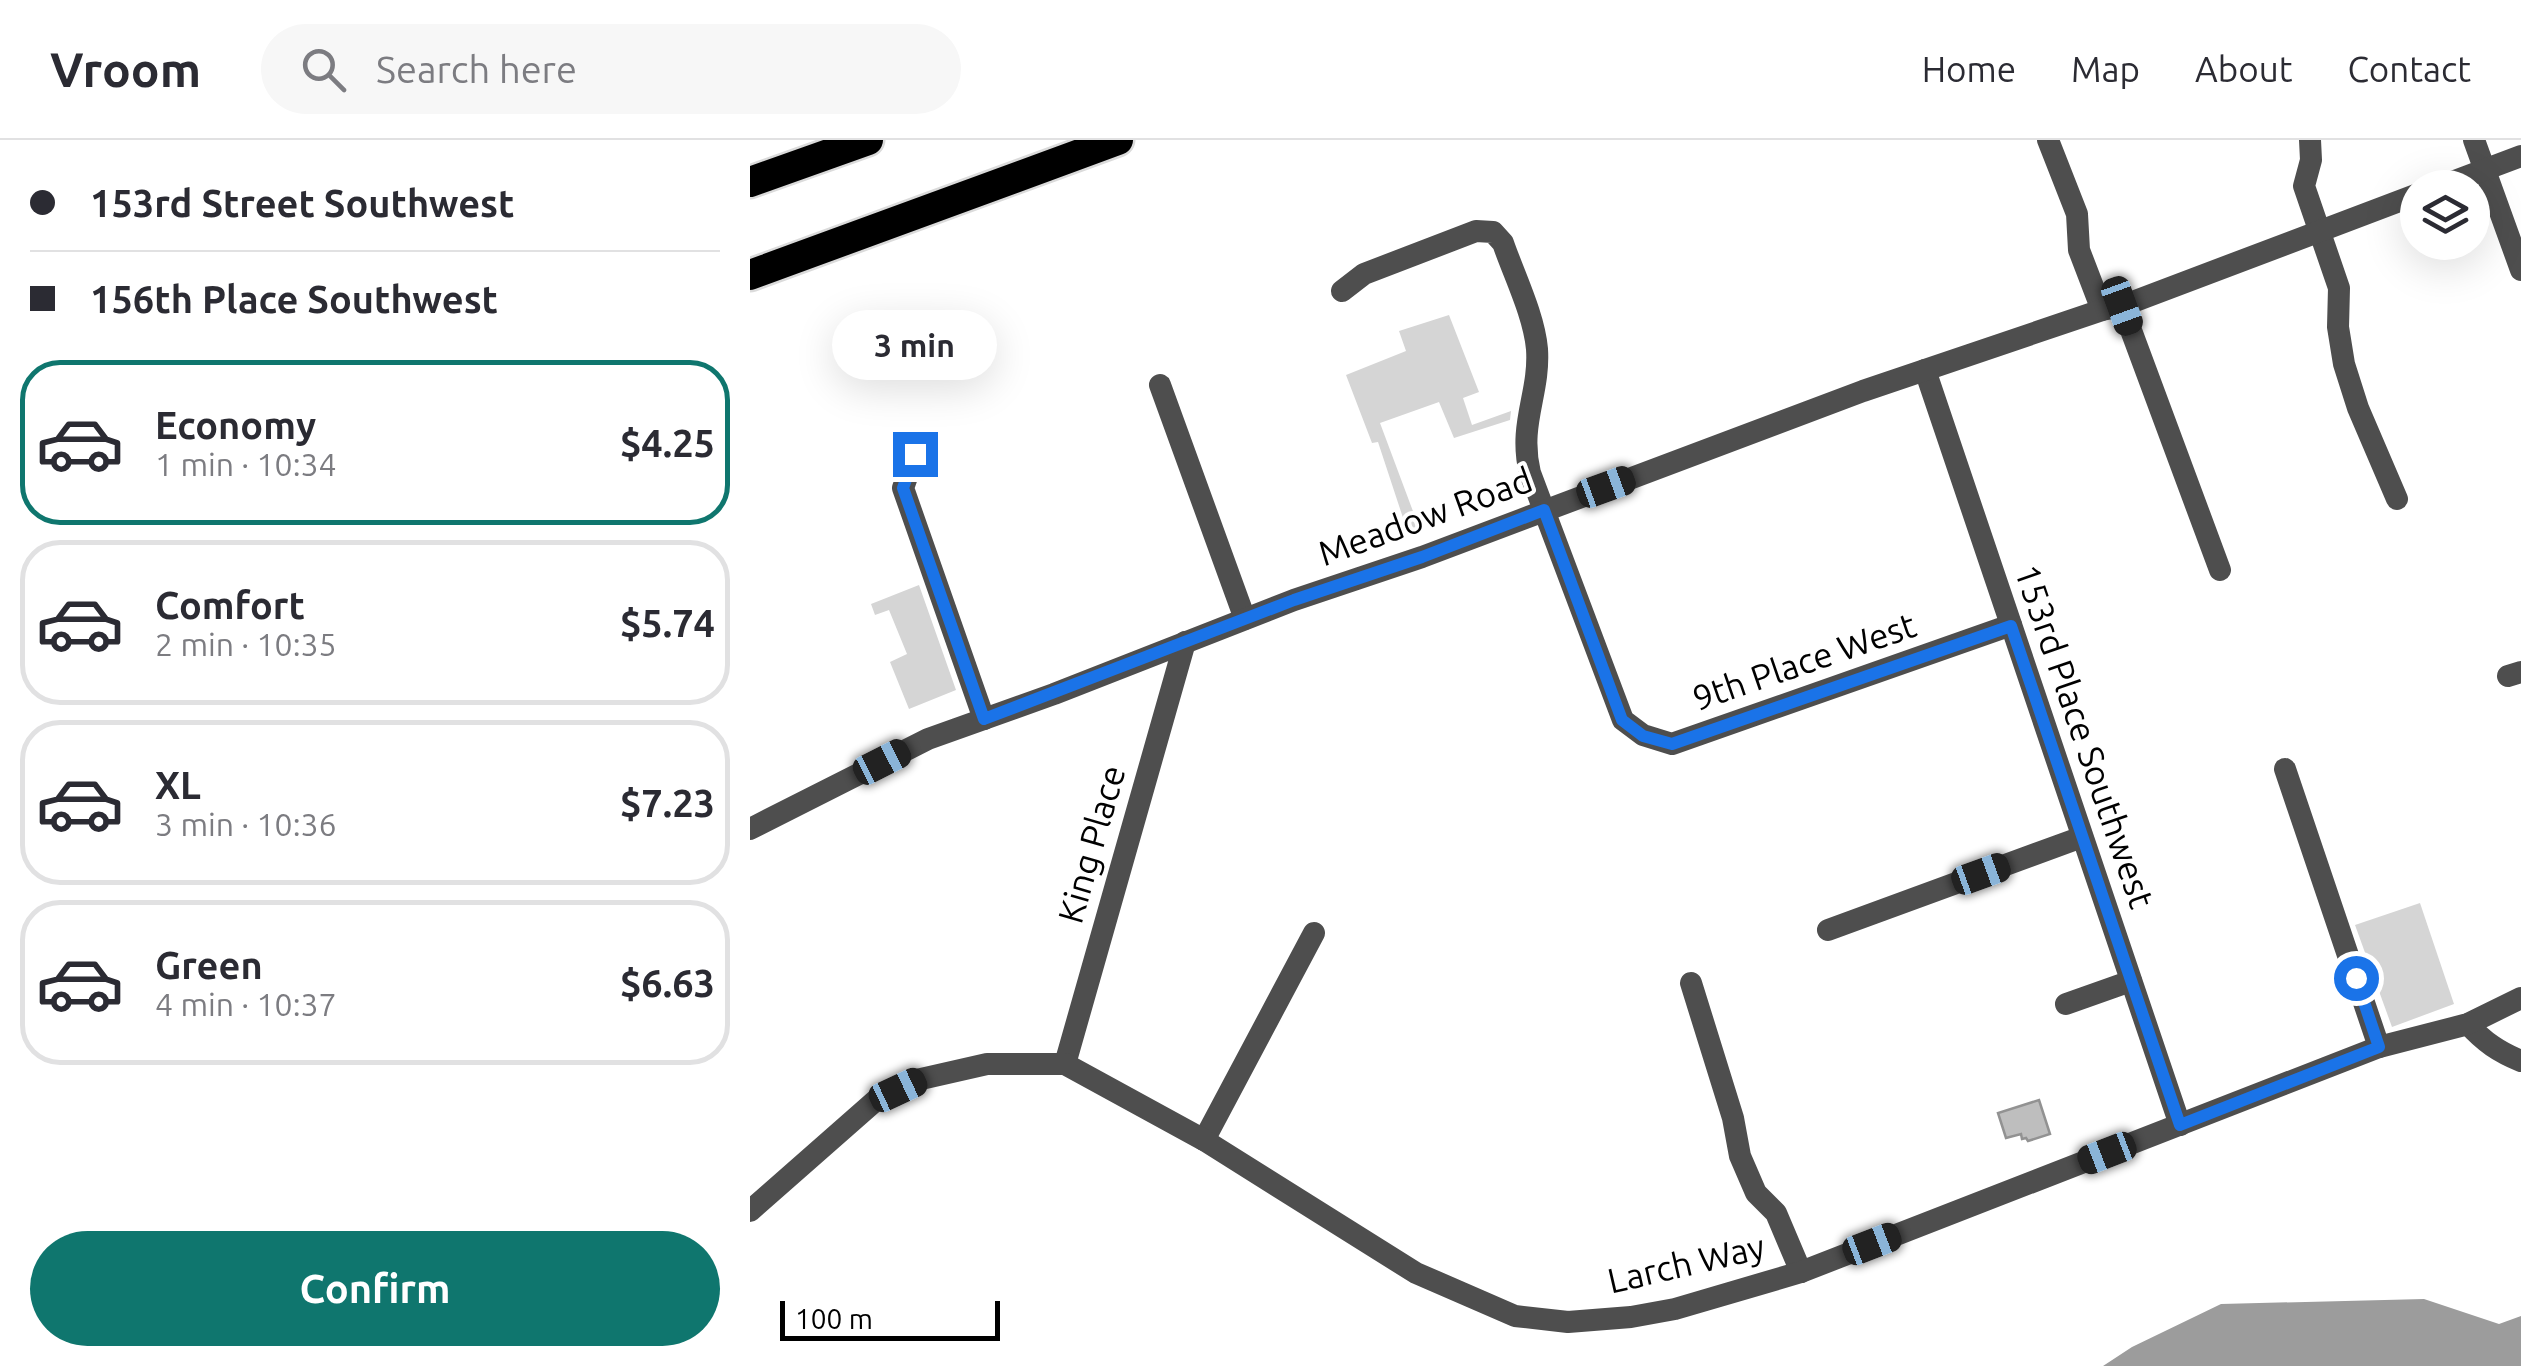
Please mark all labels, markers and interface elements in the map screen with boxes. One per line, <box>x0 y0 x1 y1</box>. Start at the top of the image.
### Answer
search box <box>261 24 961 114</box>
text: Vroom <box>50 42 201 96</box>
icon: search <box>296 42 351 97</box>
text: Search here <box>376 48 577 90</box>
text: Home <box>1922 49 2016 89</box>
text: Map <box>2071 49 2140 89</box>
text: About <box>2195 49 2292 89</box>
text: Contact <box>2347 49 2471 89</box>
map controls <box>2400 170 2490 260</box>
button: layers <box>2400 170 2490 260</box>
text: 153rd Street Southwest <box>90 182 514 224</box>
car <box>2098 273 2146 339</box>
text: 156th Place Southwest <box>90 278 498 320</box>
callout: 3 min <box>832 309 998 379</box>
text: 3 min <box>874 327 955 363</box>
icon: car <box>35 398 125 488</box>
text: Economy <box>155 404 316 446</box>
text: $4.25 <box>620 422 715 464</box>
route end <box>893 432 938 477</box>
text: 1 min · 10:34 <box>155 446 337 482</box>
street label: Meadow Road <box>1313 459 1537 573</box>
car <box>1573 463 1639 511</box>
street label: 153rd Place Southwest <box>2007 559 2163 913</box>
icon: car <box>35 578 125 668</box>
text: Comfort <box>155 584 305 626</box>
text: $5.74 <box>620 602 715 644</box>
street label: 9th Place West <box>1687 604 1921 718</box>
text: 2 min · 10:35 <box>155 626 337 662</box>
car <box>848 735 916 789</box>
icon: car <box>35 758 125 848</box>
street label: King Place <box>1049 760 1133 928</box>
text: XL <box>155 764 201 806</box>
text: $7.23 <box>620 782 715 824</box>
text: 3 min · 10:36 <box>155 806 337 842</box>
car <box>1948 850 2014 898</box>
icon: car <box>35 938 125 1028</box>
text: Green <box>155 944 263 986</box>
route start <box>2334 956 2379 1001</box>
text: $6.63 <box>620 962 715 1004</box>
text: 4 min · 10:37 <box>155 986 337 1022</box>
car <box>864 1064 932 1116</box>
car <box>2074 1128 2140 1178</box>
car <box>1839 1219 1905 1269</box>
street label: Larch Way <box>1604 1226 1768 1300</box>
button: Confirm <box>30 1231 720 1346</box>
scale bar <box>780 1296 1000 1340</box>
text: 100 m <box>795 1303 873 1334</box>

